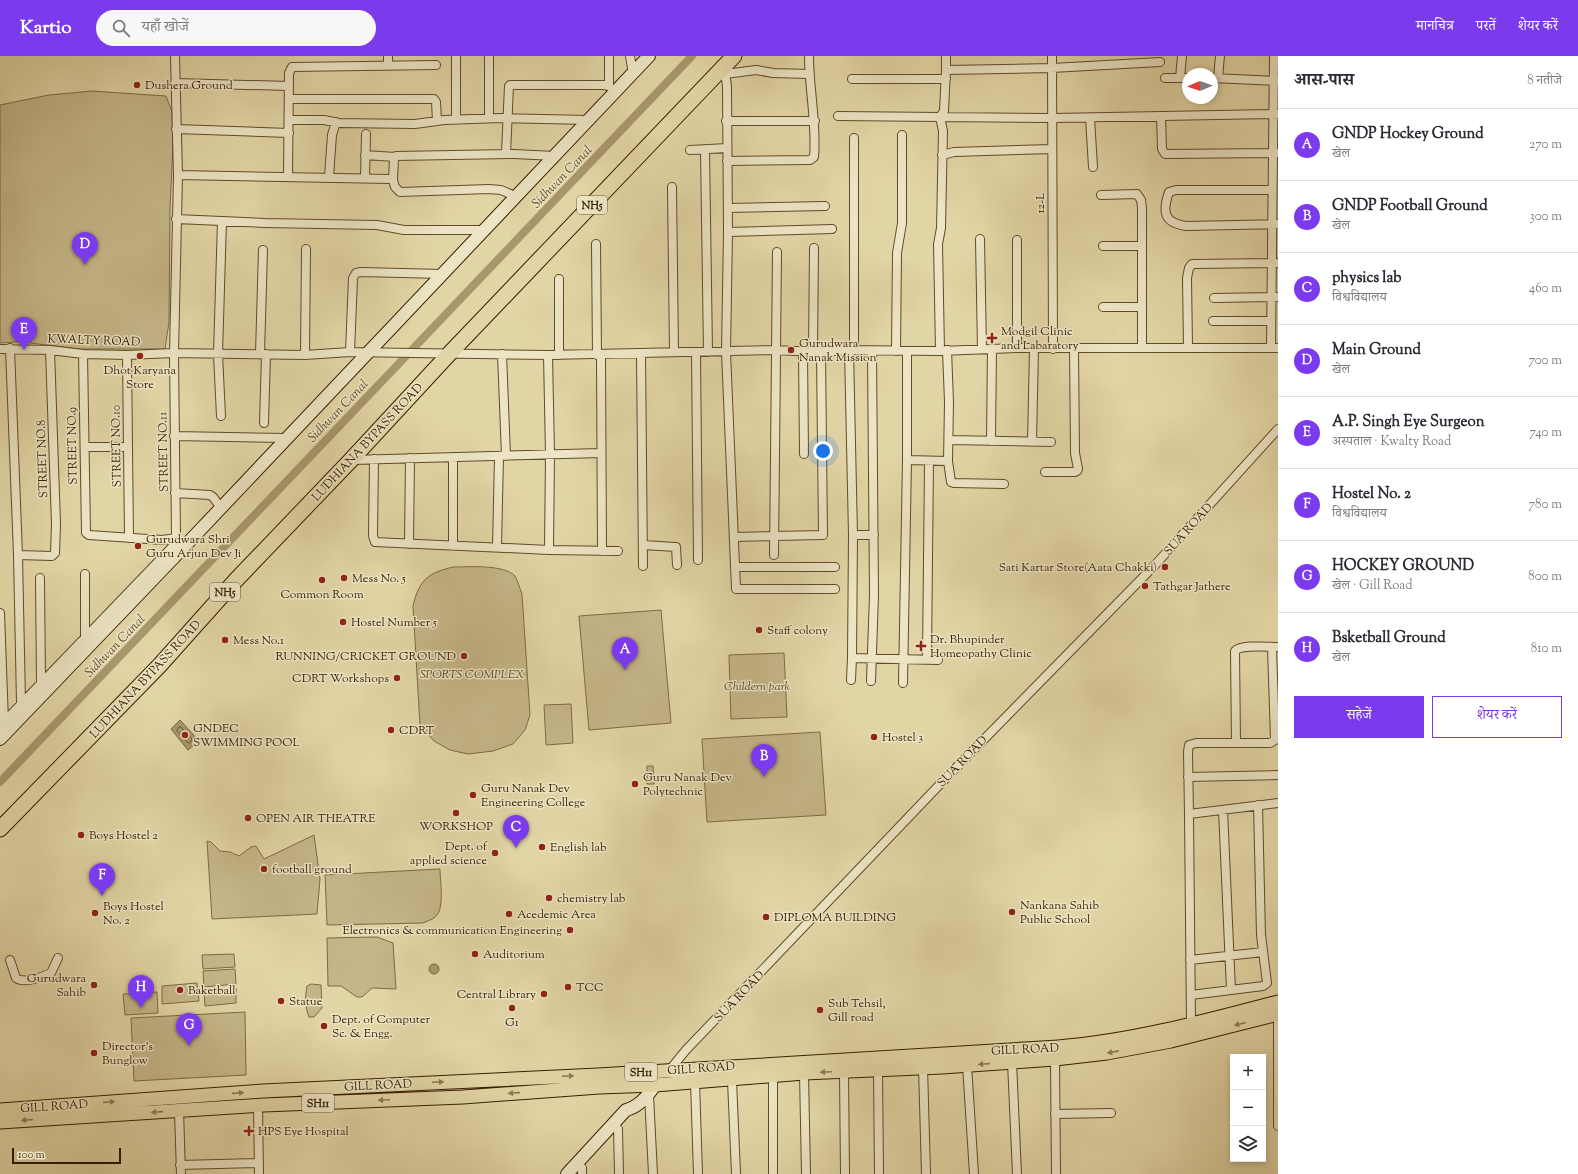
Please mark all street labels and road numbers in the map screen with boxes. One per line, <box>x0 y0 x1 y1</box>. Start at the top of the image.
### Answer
street label: 12-L <box>1032 192 1050 214</box>
road number: NH5 <box>577 196 607 214</box>
street label: KWALTY ROAD <box>47 330 141 352</box>
street label: LUDHIANA BYPASS ROAD <box>308 379 428 506</box>
street label: STREET NO.10 <box>107 405 127 487</box>
street label: STREET NO.9 <box>63 407 83 485</box>
street label: STREET NO.11 <box>154 412 174 492</box>
street label: STREET NO.8 <box>33 420 53 498</box>
street label: SUA ROAD <box>1160 499 1217 560</box>
road number: NH5 <box>210 583 240 601</box>
street label: LUDHIANA BYPASS ROAD <box>86 616 206 743</box>
street label: SUA ROAD <box>933 732 992 792</box>
street label: SUA ROAD <box>710 967 769 1027</box>
street label: GILL ROAD <box>991 1039 1059 1061</box>
street label: GILL ROAD <box>667 1058 736 1080</box>
road number: SH11 <box>625 1063 657 1081</box>
street label: GILL ROAD <box>344 1075 412 1097</box>
road number: SH11 <box>302 1094 334 1112</box>
street label: GILL ROAD <box>20 1096 89 1118</box>

